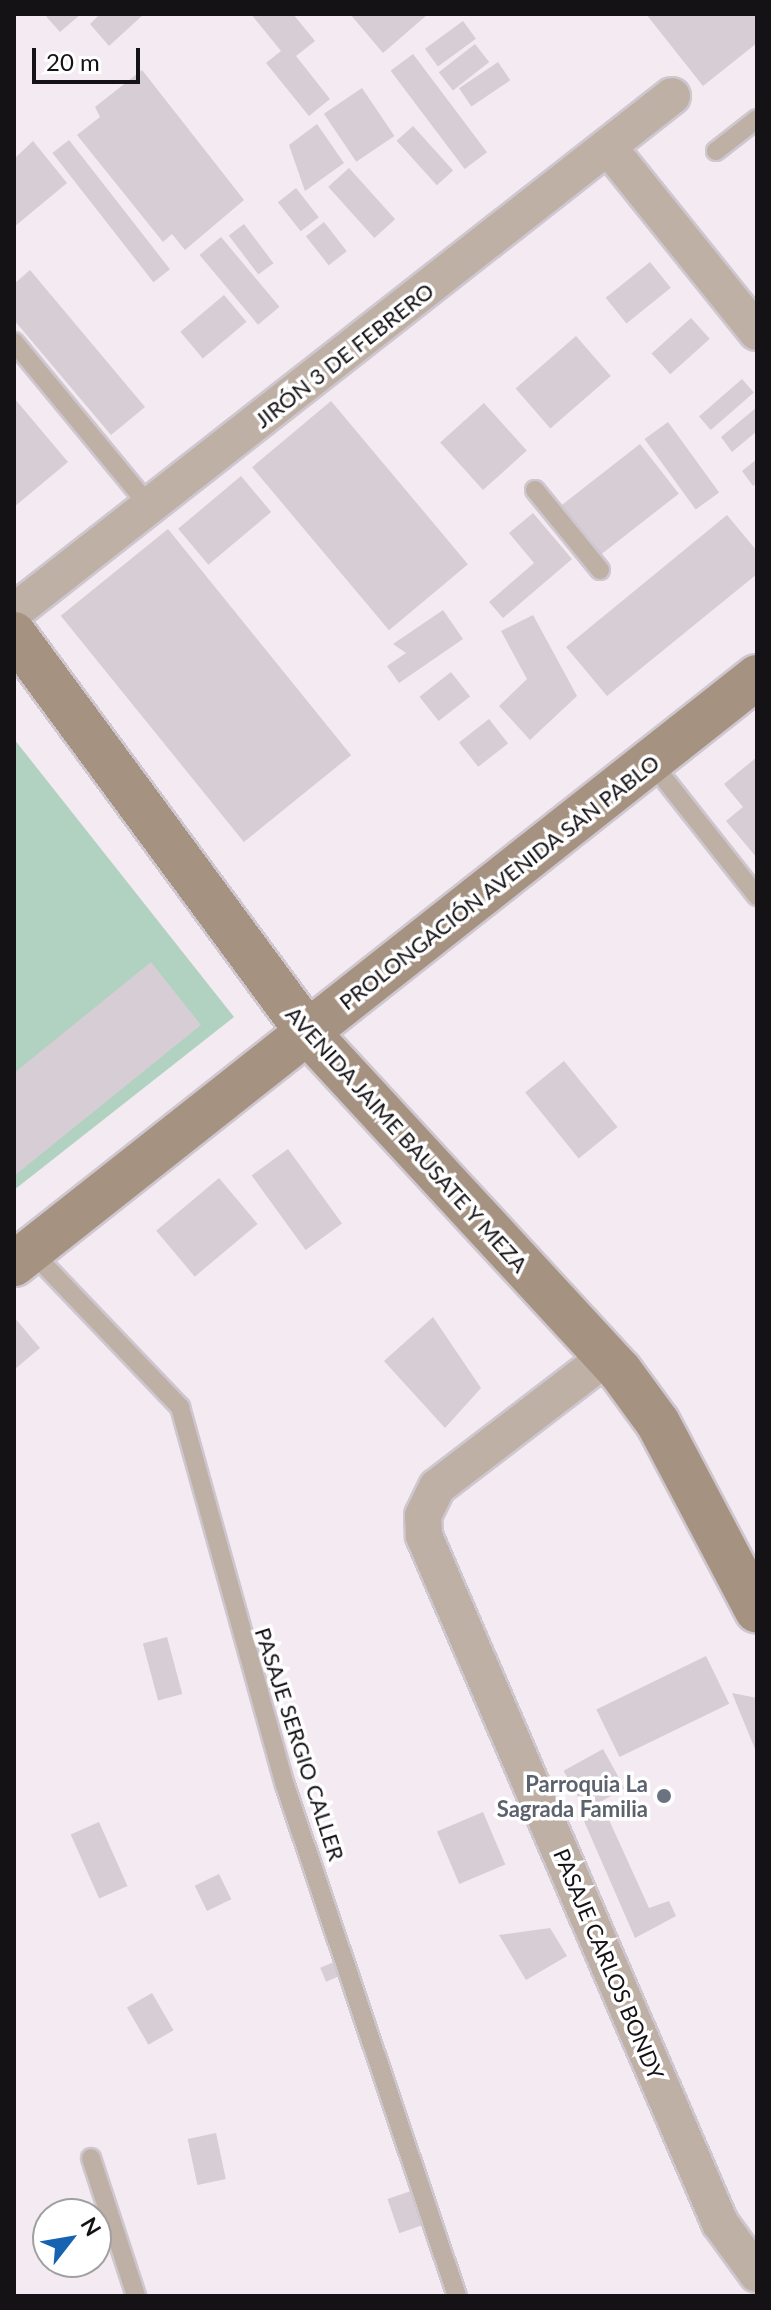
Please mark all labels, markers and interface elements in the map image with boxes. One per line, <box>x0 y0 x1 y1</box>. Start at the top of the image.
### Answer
scale bar <box>36 32 144 82</box>
text: 20 m <box>46 47 100 76</box>
street label: JIRÓN 3 DE FEBRERO <box>249 277 439 433</box>
street label: PROLONGACIÓN AVENIDA SAN PABLO <box>333 748 665 1016</box>
street label: AVENIDA JAIME BAUSATE Y MEZA <box>280 1000 534 1278</box>
street label: PASAJE SERGIO CALLER <box>250 1624 350 1864</box>
place label: Parroquia La Sagrada Familia <box>497 1770 648 1822</box>
marker: Parroquia La Sagrada Familia <box>655 1787 673 1805</box>
street label: PASAJE CARLOS BONDY <box>548 1844 670 2084</box>
north arrow <box>32 2198 112 2278</box>
text: N <box>75 2212 107 2241</box>

